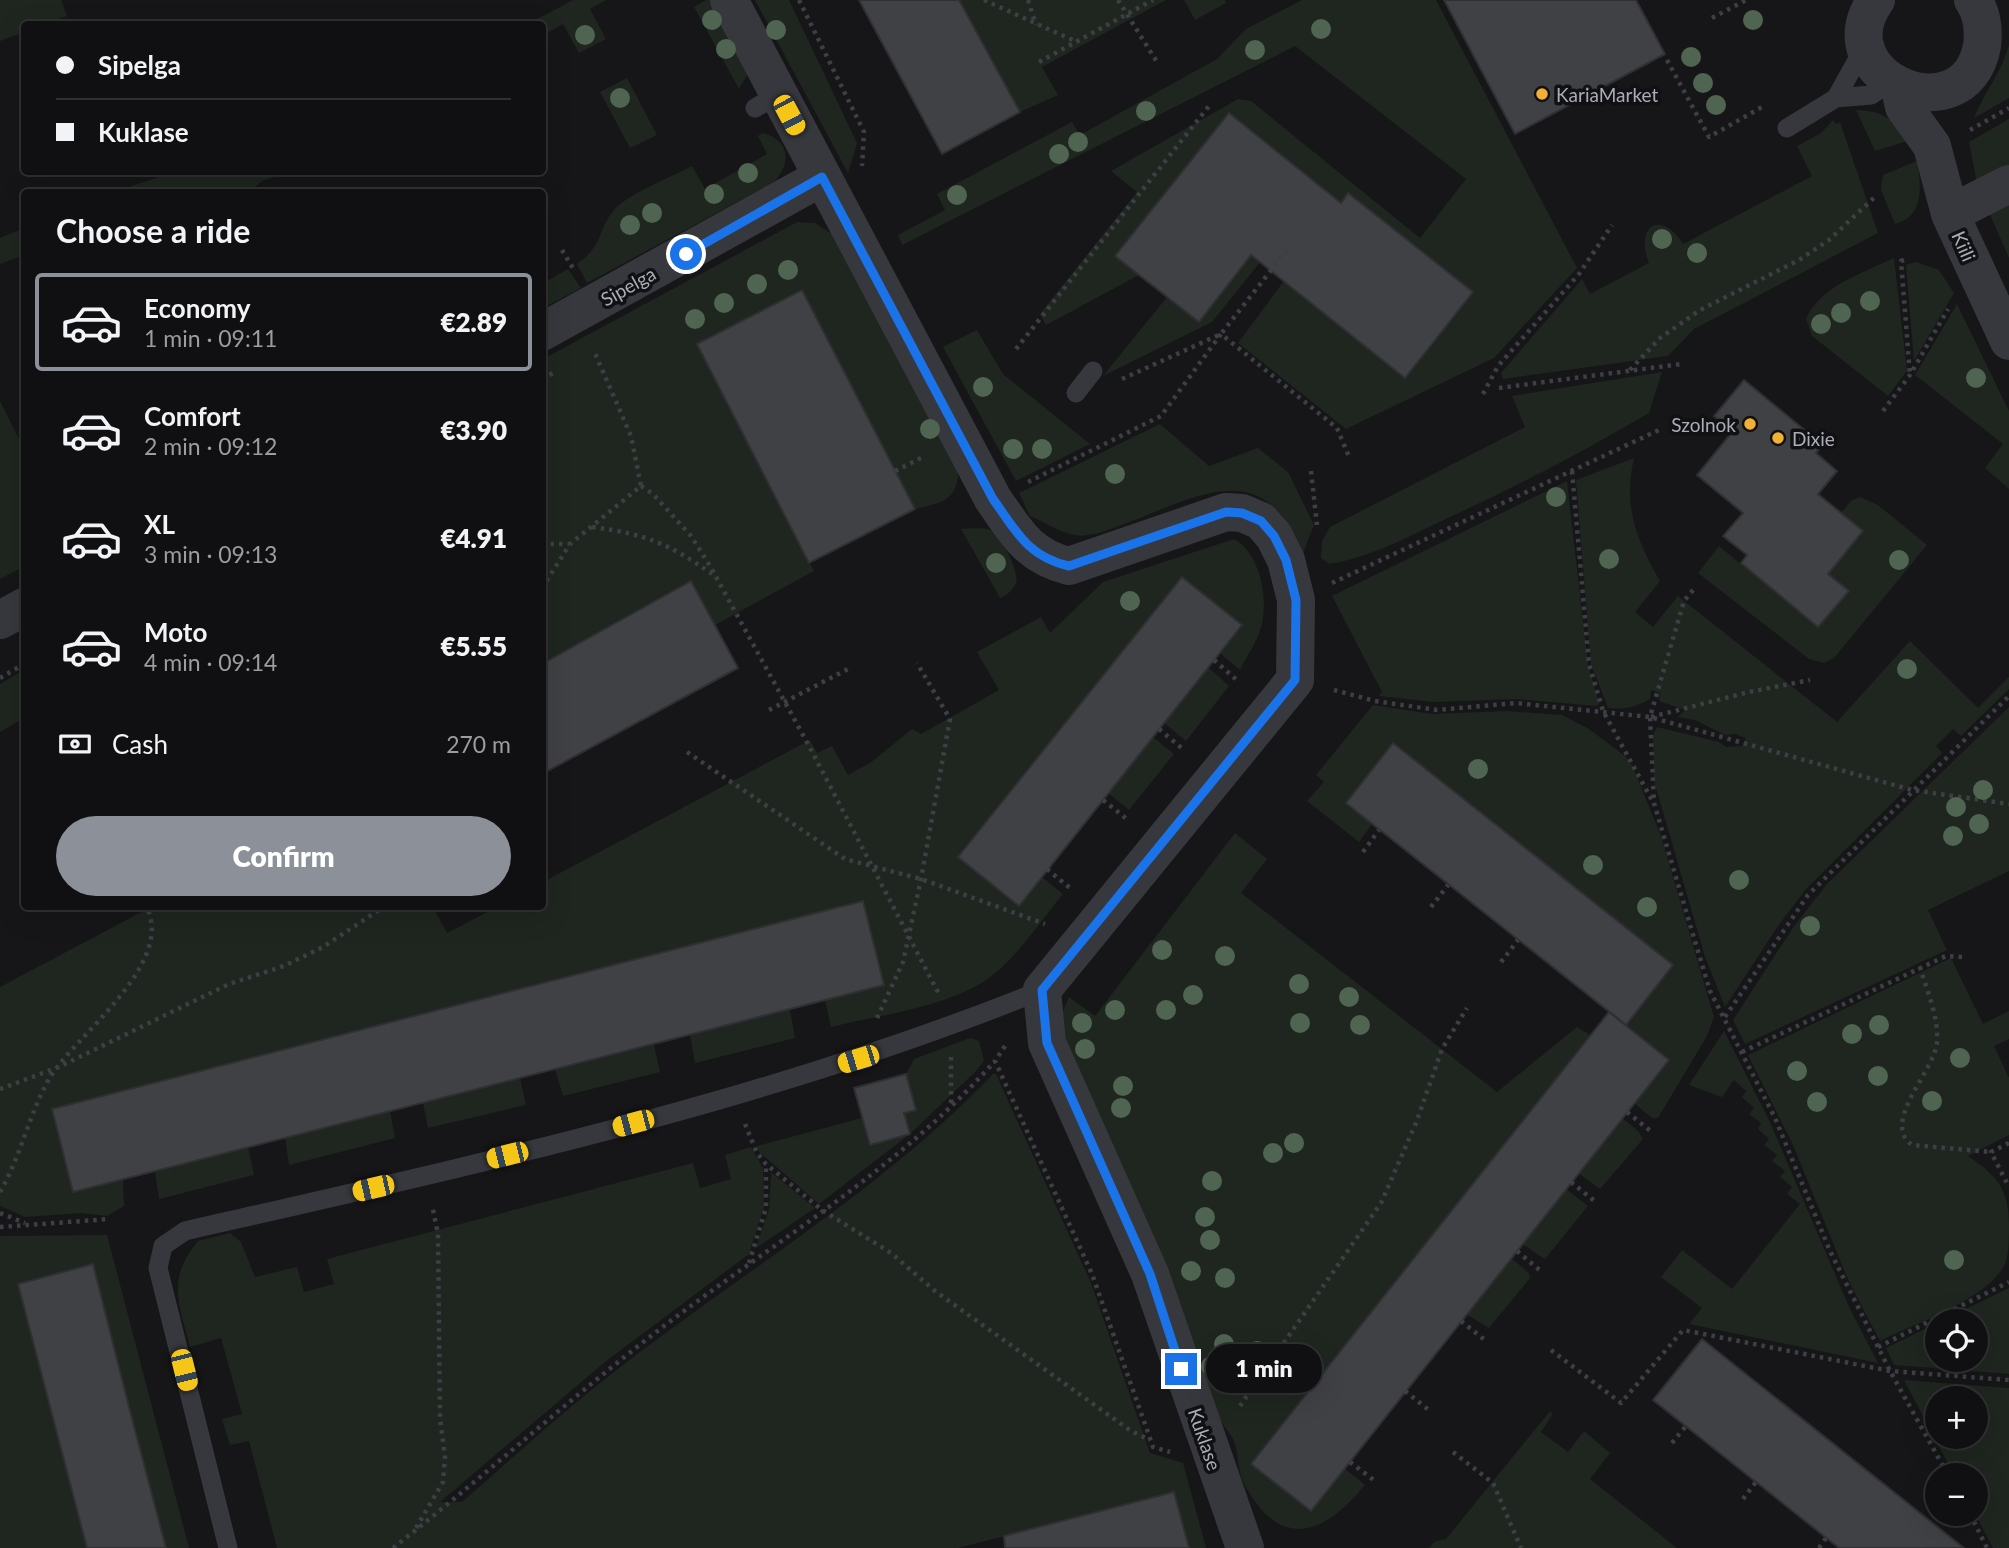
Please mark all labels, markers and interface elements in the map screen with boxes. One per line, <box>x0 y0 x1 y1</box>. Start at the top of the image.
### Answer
text: Sipelga <box>98 49 181 81</box>
place label: KariaMarket <box>1556 83 1658 106</box>
marker: KariaMarket <box>1534 86 1550 102</box>
car <box>770 92 809 138</box>
text: Kuklase <box>98 116 189 148</box>
text: Choose a ride <box>56 211 250 250</box>
street label: Kiili <box>1947 227 1981 265</box>
route start <box>670 238 702 270</box>
street label: Sipelga <box>597 262 659 310</box>
icon: car <box>60 291 123 354</box>
text: Economy <box>144 292 250 324</box>
text: €2.89 <box>440 306 507 338</box>
text: 1 min · 09:11 <box>144 324 277 352</box>
icon: car <box>60 399 123 462</box>
text: Comfort <box>144 400 241 432</box>
place label: Szolnok <box>1671 413 1736 436</box>
text: €3.90 <box>440 414 507 446</box>
marker: Szolnok <box>1742 416 1758 432</box>
place label: Dixie <box>1792 427 1835 450</box>
marker: Dixie <box>1770 430 1786 446</box>
text: 2 min · 09:12 <box>144 432 277 460</box>
icon: car <box>60 507 123 570</box>
text: XL <box>144 508 175 540</box>
text: €4.91 <box>440 522 507 554</box>
text: 3 min · 09:13 <box>144 540 277 568</box>
icon: car <box>60 615 123 678</box>
text: Moto <box>144 616 207 648</box>
text: €5.55 <box>440 630 507 662</box>
text: 4 min · 09:14 <box>144 648 277 676</box>
icon: cash <box>56 725 94 763</box>
text: Cash <box>112 728 168 760</box>
text: 270 m <box>446 730 511 758</box>
button: Confirm <box>56 816 511 896</box>
car <box>835 1043 882 1075</box>
car <box>610 1107 657 1139</box>
car <box>485 1140 530 1170</box>
car <box>351 1173 396 1203</box>
map controls <box>1925 1309 1988 1526</box>
button: locate <box>1925 1309 1988 1372</box>
callout: 1 min <box>1206 1344 1321 1394</box>
car <box>169 1347 200 1393</box>
route end <box>1165 1353 1197 1385</box>
text: 1 min <box>1235 1354 1293 1382</box>
button: + <box>1925 1386 1988 1449</box>
street label: Kuklase <box>1184 1405 1226 1473</box>
button: − <box>1925 1463 1988 1526</box>

